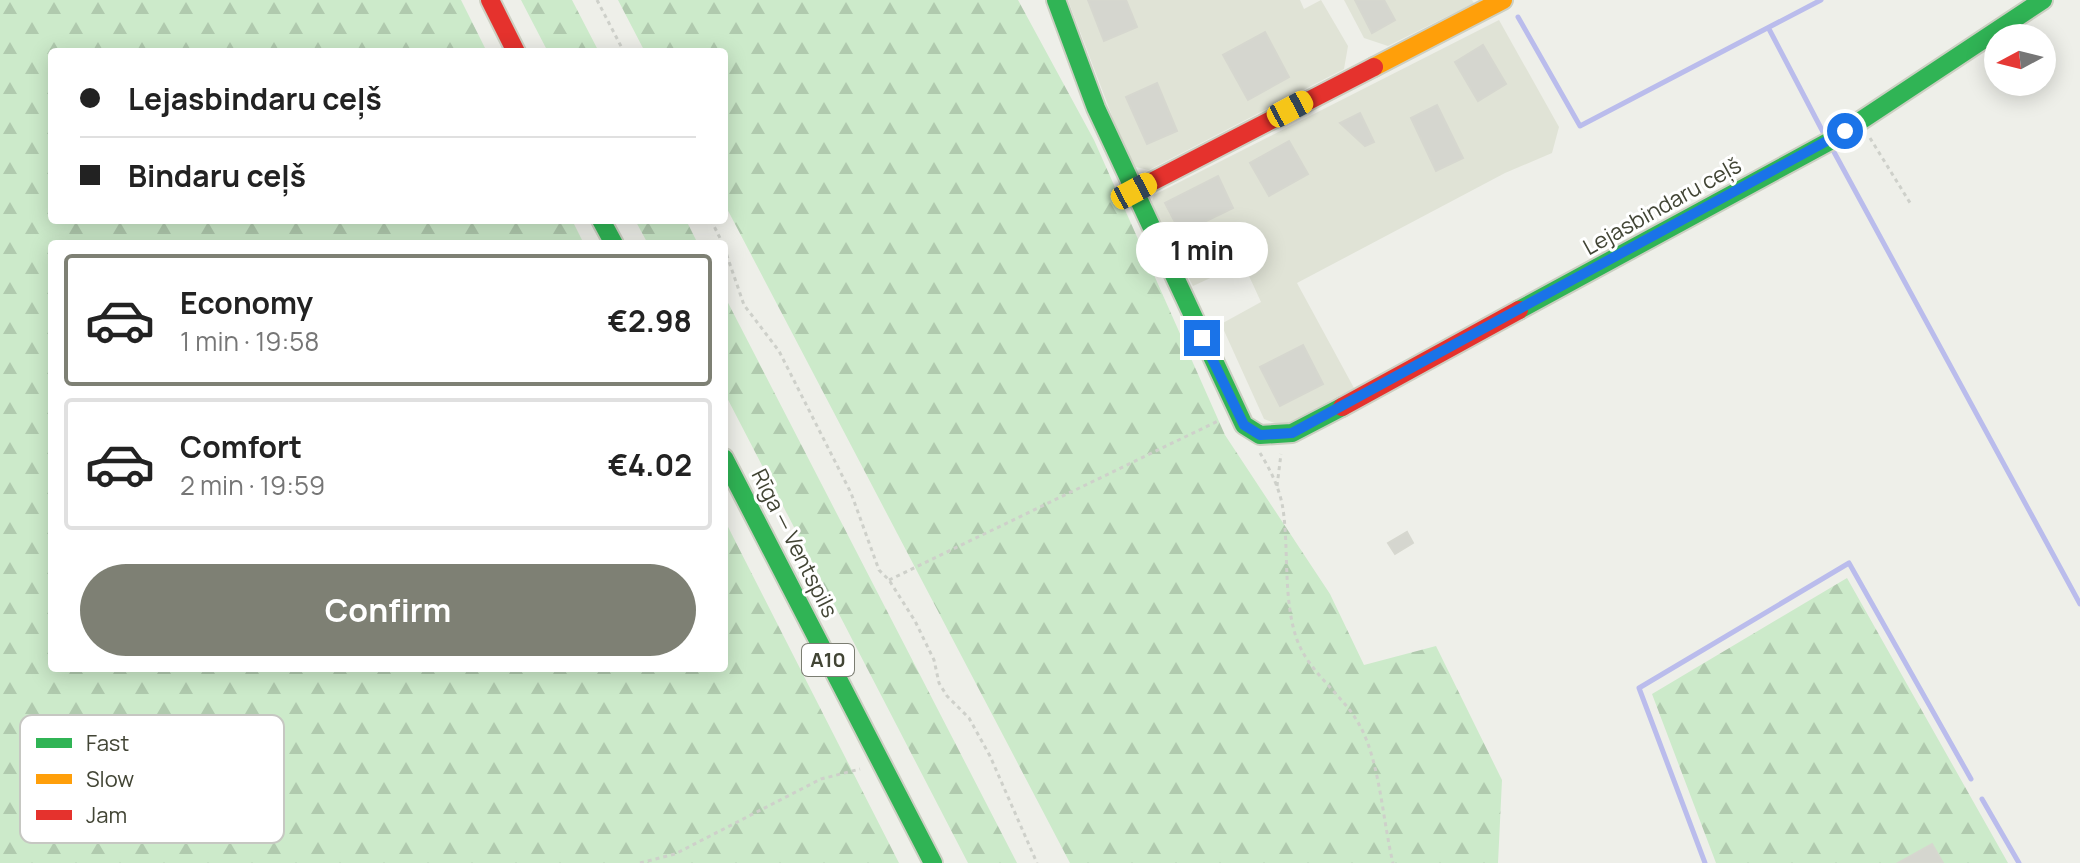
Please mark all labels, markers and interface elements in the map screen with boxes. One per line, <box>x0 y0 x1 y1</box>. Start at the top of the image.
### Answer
north arrow <box>1984 24 2056 96</box>
map controls <box>1984 24 2056 96</box>
text: Lejasbindaru ceļš <box>128 78 382 119</box>
car <box>1263 87 1317 131</box>
route start <box>1827 113 1863 149</box>
street label: Lejasbindaru ceļš <box>1578 150 1746 262</box>
text: Bindaru ceļš <box>128 155 306 196</box>
car <box>1107 169 1161 213</box>
callout: 1 min <box>1136 222 1268 278</box>
text: 1 min <box>1170 232 1234 268</box>
text: Economy <box>180 282 313 323</box>
icon: car <box>84 284 156 356</box>
text: €2.98 <box>608 300 692 341</box>
route end <box>1184 320 1220 356</box>
text: 1 min · 19:58 <box>180 323 319 359</box>
text: Comfort <box>180 426 302 467</box>
icon: car <box>84 428 156 500</box>
text: €4.02 <box>608 444 692 485</box>
street label: Rīga — Ventspils <box>745 464 845 622</box>
text: 2 min · 19:59 <box>180 467 325 503</box>
button: Confirm <box>80 564 696 656</box>
road number: A10 <box>802 644 854 676</box>
legend <box>20 715 284 843</box>
text: Fast <box>86 728 129 758</box>
text: Slow <box>86 764 134 794</box>
text: Jam <box>86 800 127 830</box>

